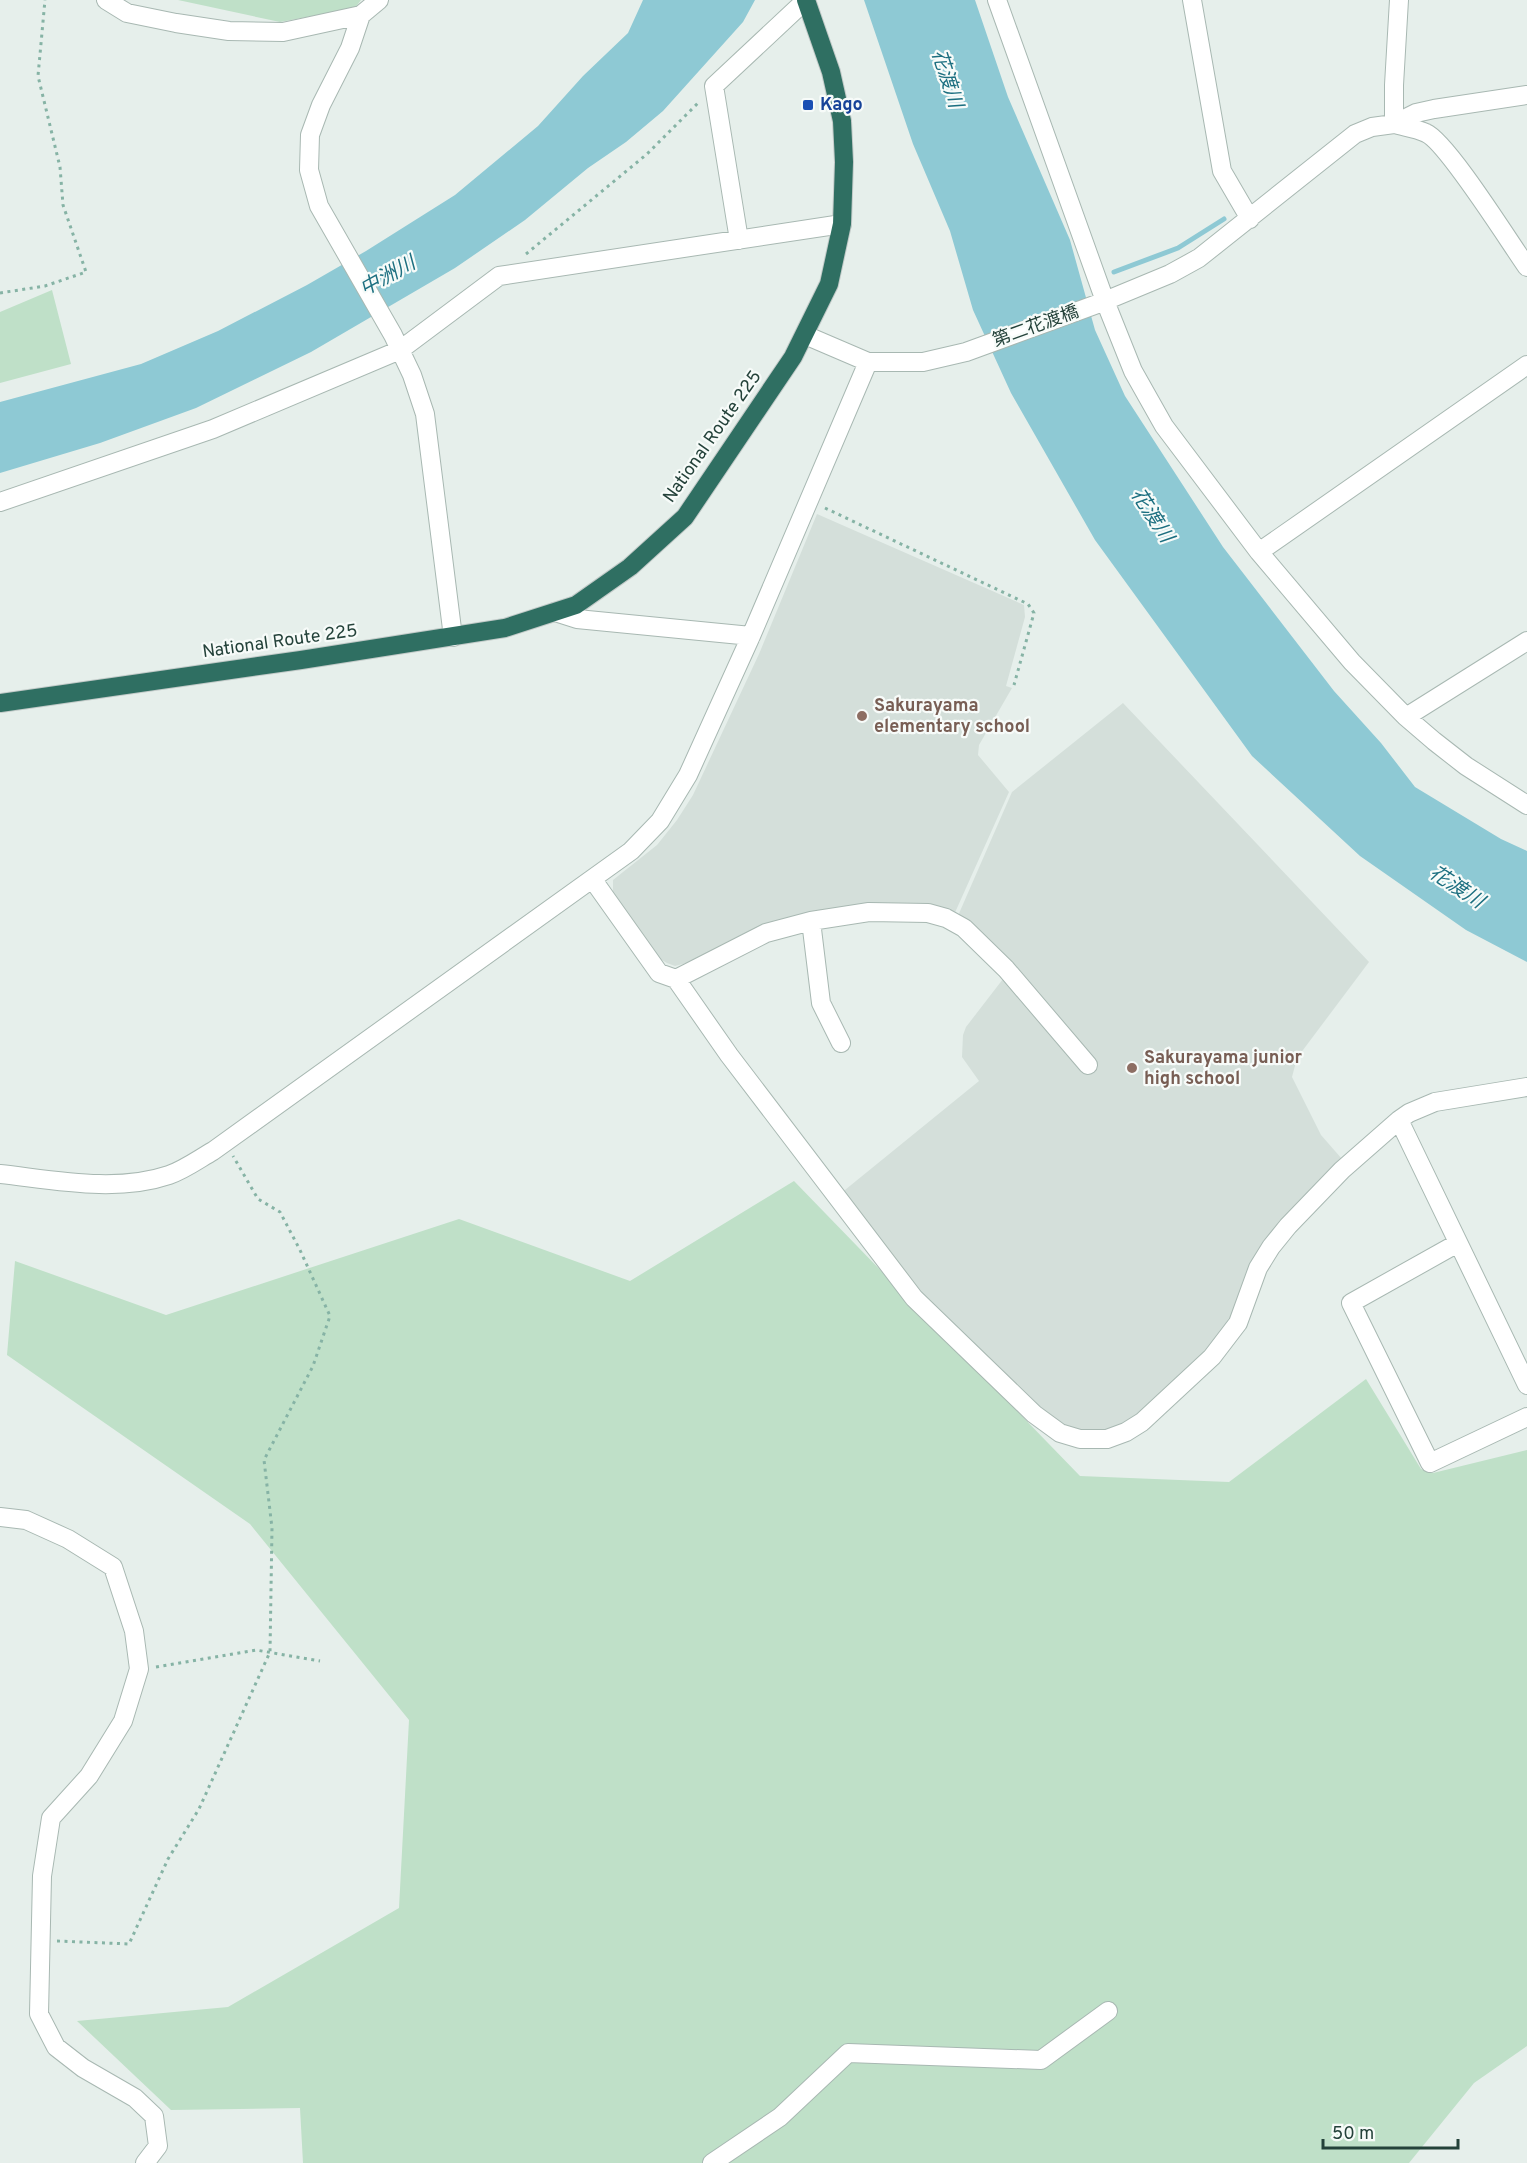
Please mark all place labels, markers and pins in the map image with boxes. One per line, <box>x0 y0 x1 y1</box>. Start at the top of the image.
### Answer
place label: Kago <box>820 94 863 117</box>
marker: Kago <box>801 98 815 112</box>
place label: Sakurayama elementary school <box>874 695 1030 739</box>
marker: Sakurayama elementary school <box>855 709 869 723</box>
place label: Sakurayama junior high school <box>1144 1047 1303 1091</box>
marker: Sakurayama junior high school <box>1125 1061 1139 1075</box>

